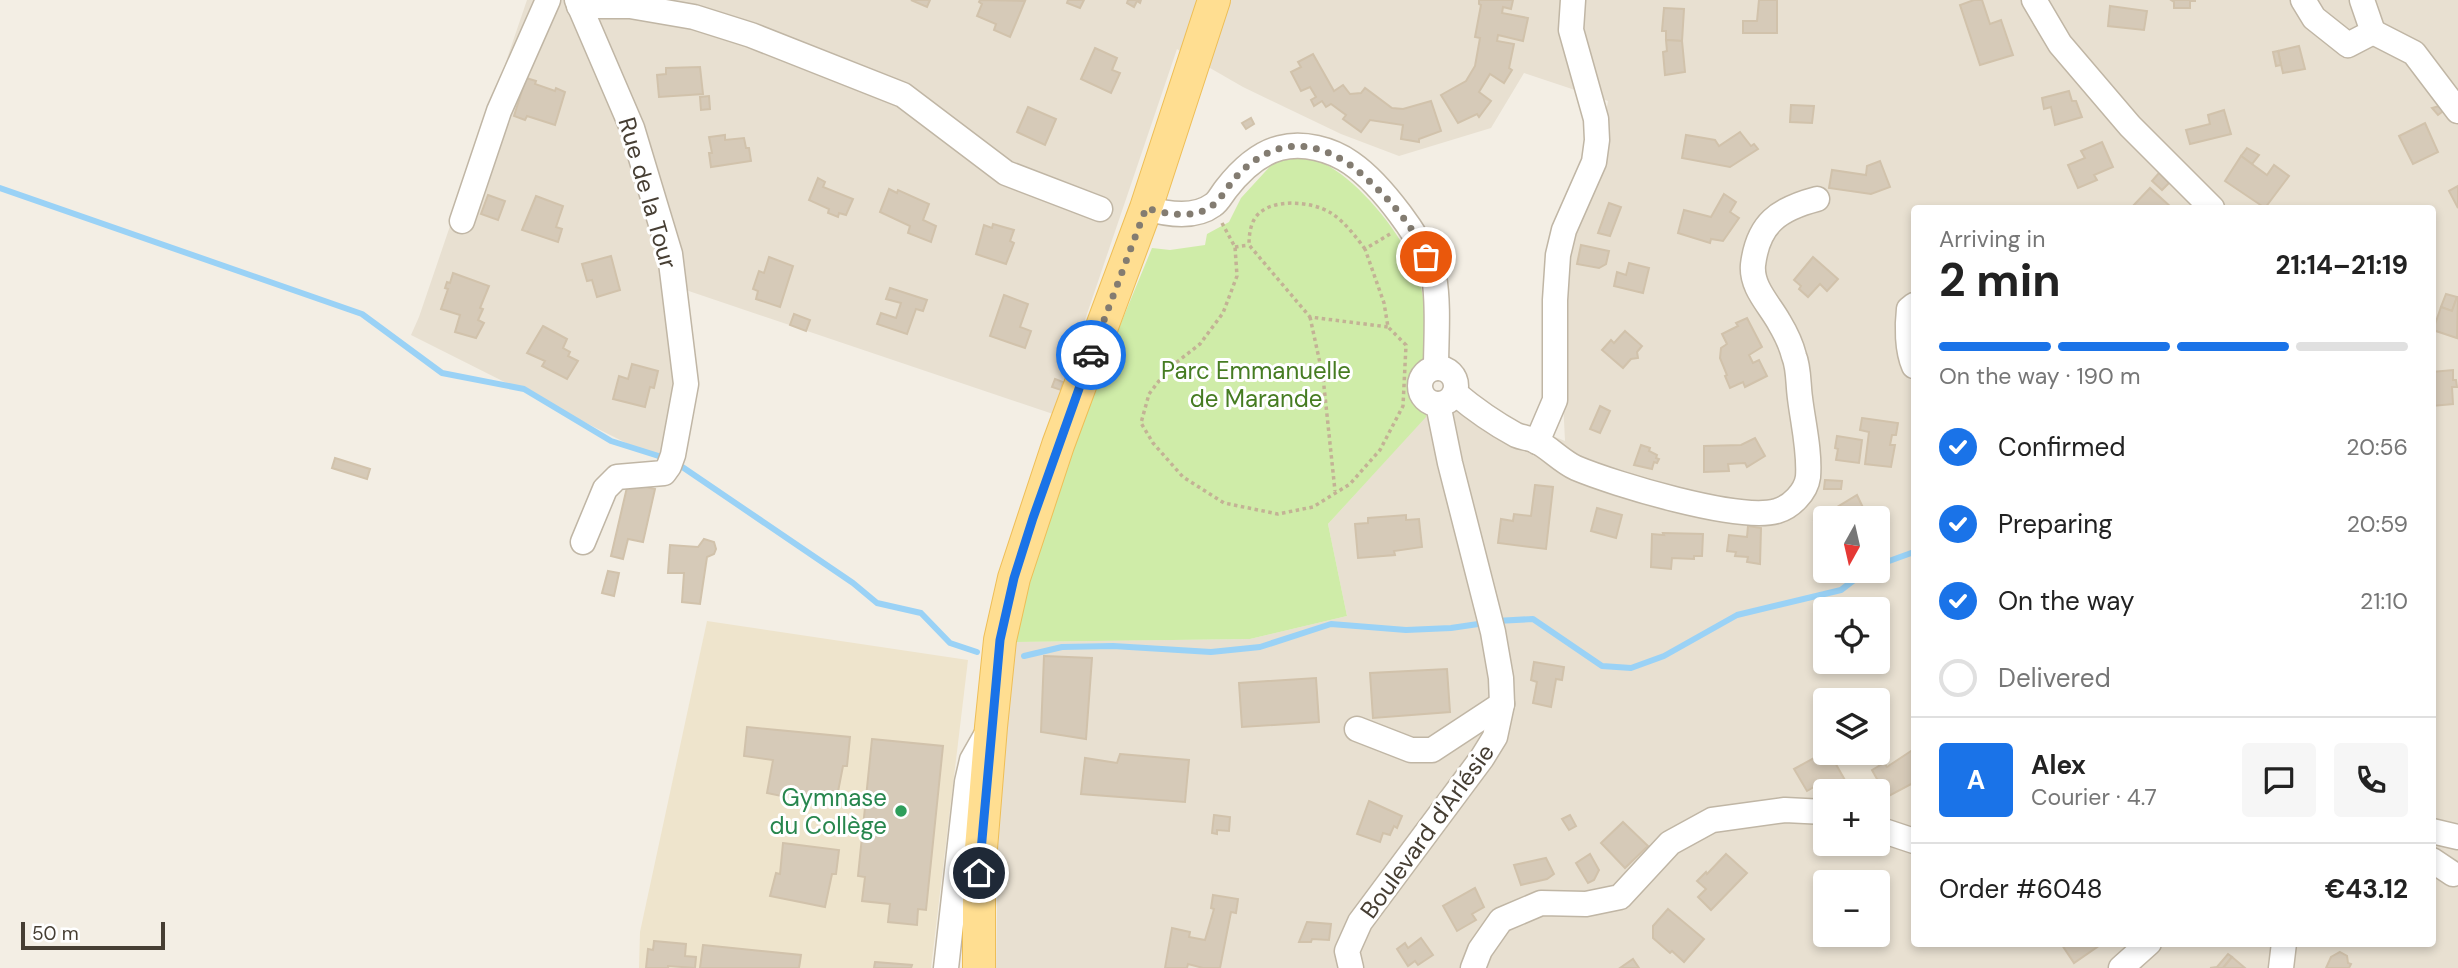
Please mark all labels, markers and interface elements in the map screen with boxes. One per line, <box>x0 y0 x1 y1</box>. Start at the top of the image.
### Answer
street label: Rue de la Tour <box>612 114 684 272</box>
text: Arriving in <box>1939 224 2045 254</box>
pin <box>1396 227 1456 287</box>
icon: bag <box>1407 238 1445 276</box>
text: 21:14–21:19 <box>2275 248 2408 282</box>
text: 2 min <box>1939 250 2061 310</box>
courier <box>1056 320 1126 390</box>
icon: car <box>1072 336 1110 374</box>
park label: Parc Emmanuelle de Marande <box>1161 355 1351 414</box>
text: On the way · 190 m <box>1939 361 2140 391</box>
icon: check <box>1939 428 1977 466</box>
text: Confirmed <box>1998 430 2125 464</box>
text: 20:56 <box>2346 432 2408 462</box>
icon: check <box>1939 505 1977 543</box>
north arrow <box>1813 506 1890 583</box>
map controls <box>1813 506 1890 947</box>
text: Preparing <box>1998 507 2113 541</box>
text: 20:59 <box>2347 509 2408 539</box>
icon: check <box>1939 582 1977 620</box>
text: On the way <box>1998 584 2134 618</box>
text: 21:10 <box>2360 586 2408 616</box>
button: locate <box>1813 597 1890 674</box>
text: Delivered <box>1998 661 2111 695</box>
button: layers <box>1813 688 1890 765</box>
street label: Boulevard d'Arlésie <box>1353 738 1501 924</box>
button: chat <box>2242 743 2316 817</box>
button: phone <box>2334 743 2408 817</box>
text: Alex <box>2031 748 2086 782</box>
text: A <box>1967 763 1985 797</box>
button: + <box>1813 779 1890 856</box>
place label: Gymnase du Collège <box>770 782 887 841</box>
text: Courier · 4.7 <box>2031 782 2157 812</box>
marker: Gymnase du Collège <box>893 803 909 819</box>
pin <box>949 843 1009 903</box>
icon: home <box>960 854 998 892</box>
button: − <box>1813 870 1890 947</box>
text: Order #6048 <box>1939 872 2102 906</box>
text: €43.12 <box>2325 872 2408 906</box>
scale bar <box>21 919 164 951</box>
text: 50 m <box>32 921 79 946</box>

